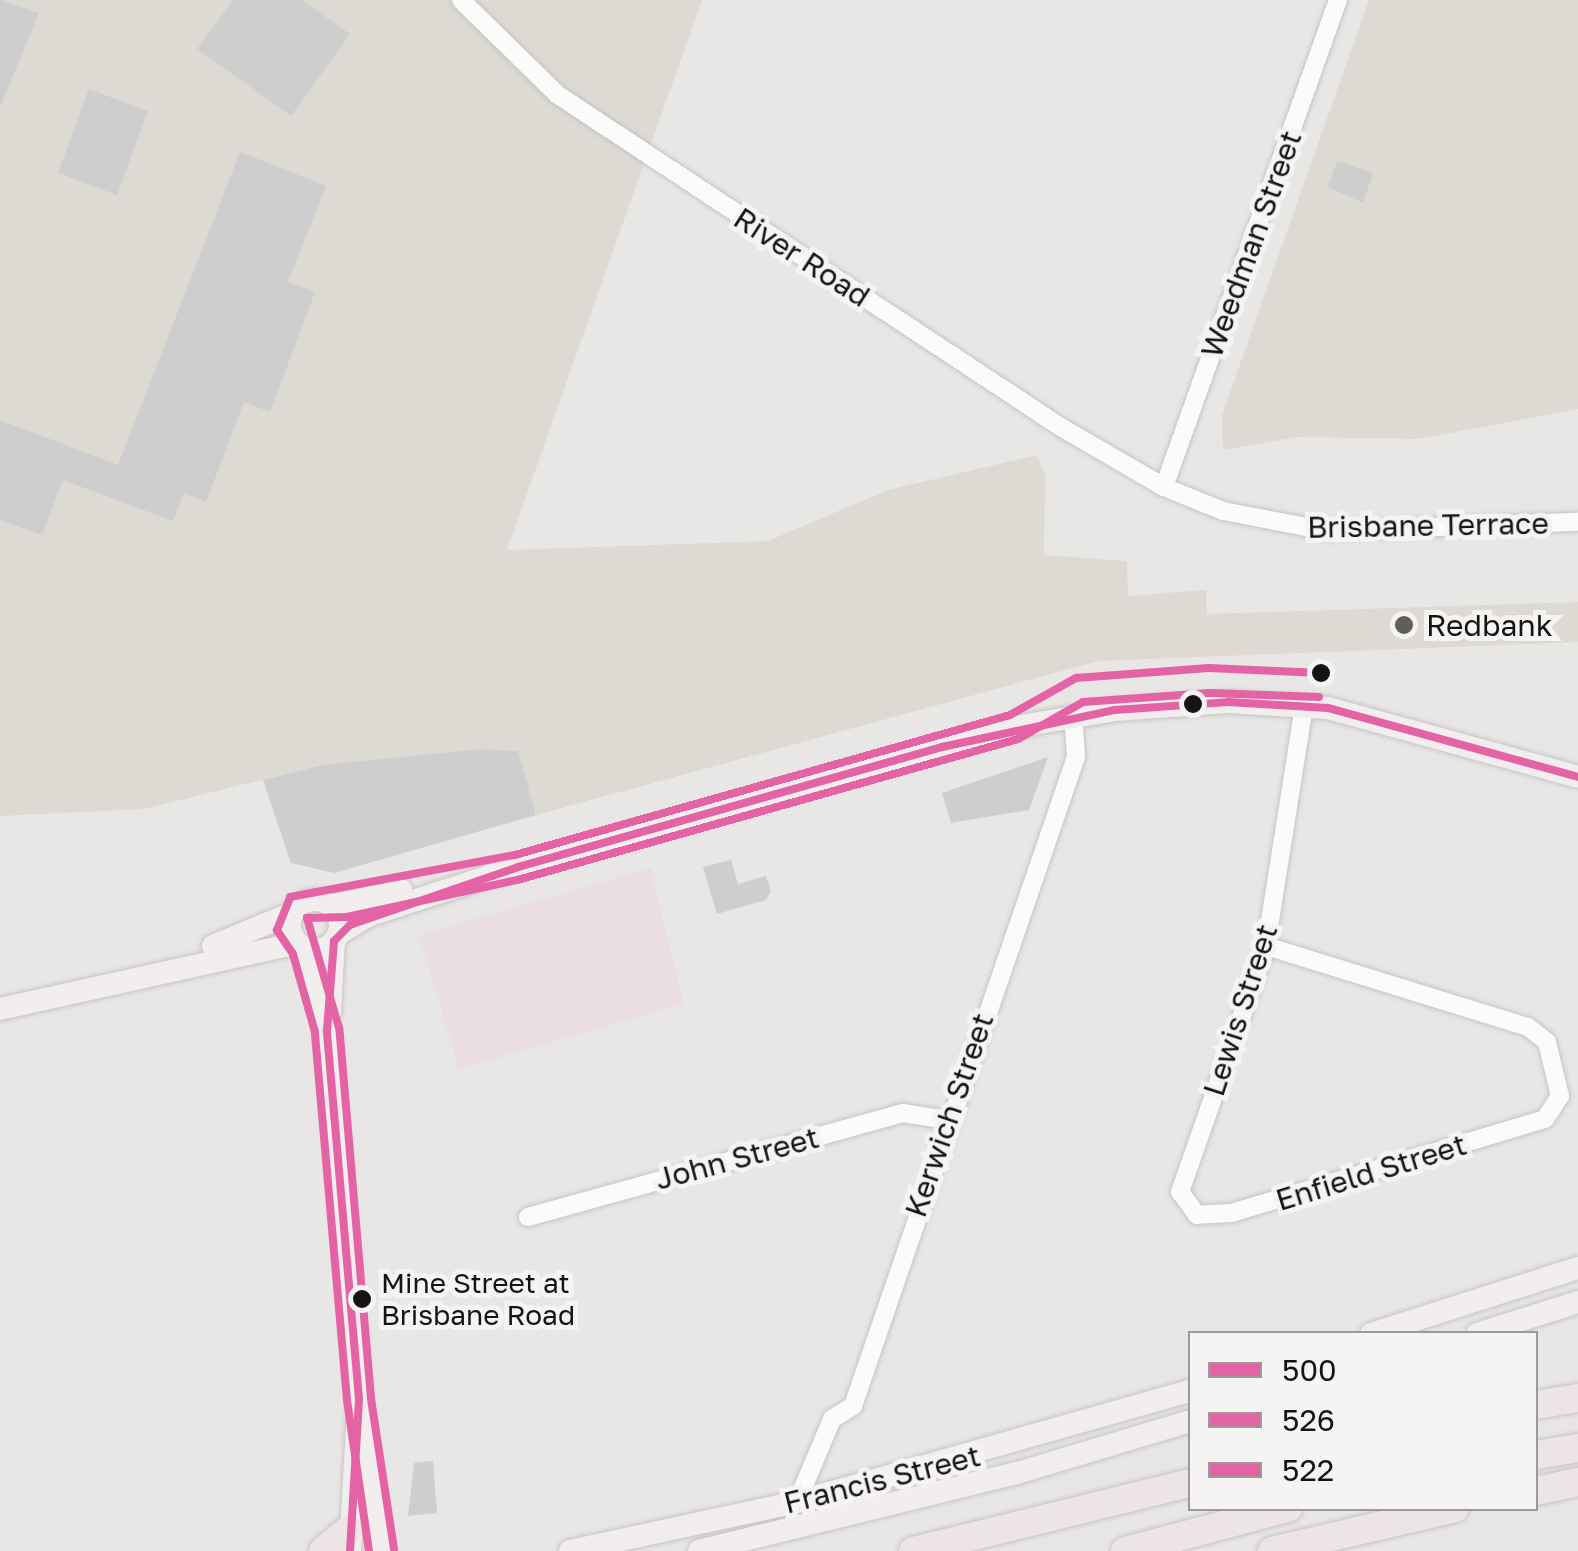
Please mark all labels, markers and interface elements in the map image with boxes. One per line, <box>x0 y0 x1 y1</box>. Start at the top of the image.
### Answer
street label: Weedman Street <box>1193 126 1309 362</box>
street label: River Road <box>727 200 877 314</box>
street label: Brisbane Terrace <box>1307 505 1549 545</box>
place label: Redbank <box>1426 607 1553 643</box>
marker: Redbank <box>1391 612 1417 638</box>
unlabelled marker <box>1311 663 1331 683</box>
unlabelled marker <box>1183 694 1203 714</box>
street label: Lewis Street <box>1195 920 1285 1100</box>
street label: Kerwich Street <box>897 1008 1001 1222</box>
street label: John Street <box>651 1119 823 1197</box>
street label: Enfield Street <box>1271 1126 1471 1218</box>
place label: Mine Street at Brisbane Road <box>381 1266 575 1332</box>
marker: Mine Street at Brisbane Road <box>352 1289 372 1309</box>
legend <box>1188 1331 1538 1511</box>
text: 500 <box>1282 1352 1337 1388</box>
text: 526 <box>1282 1402 1335 1438</box>
street label: Francis Street <box>780 1437 984 1521</box>
text: 522 <box>1282 1452 1334 1488</box>

